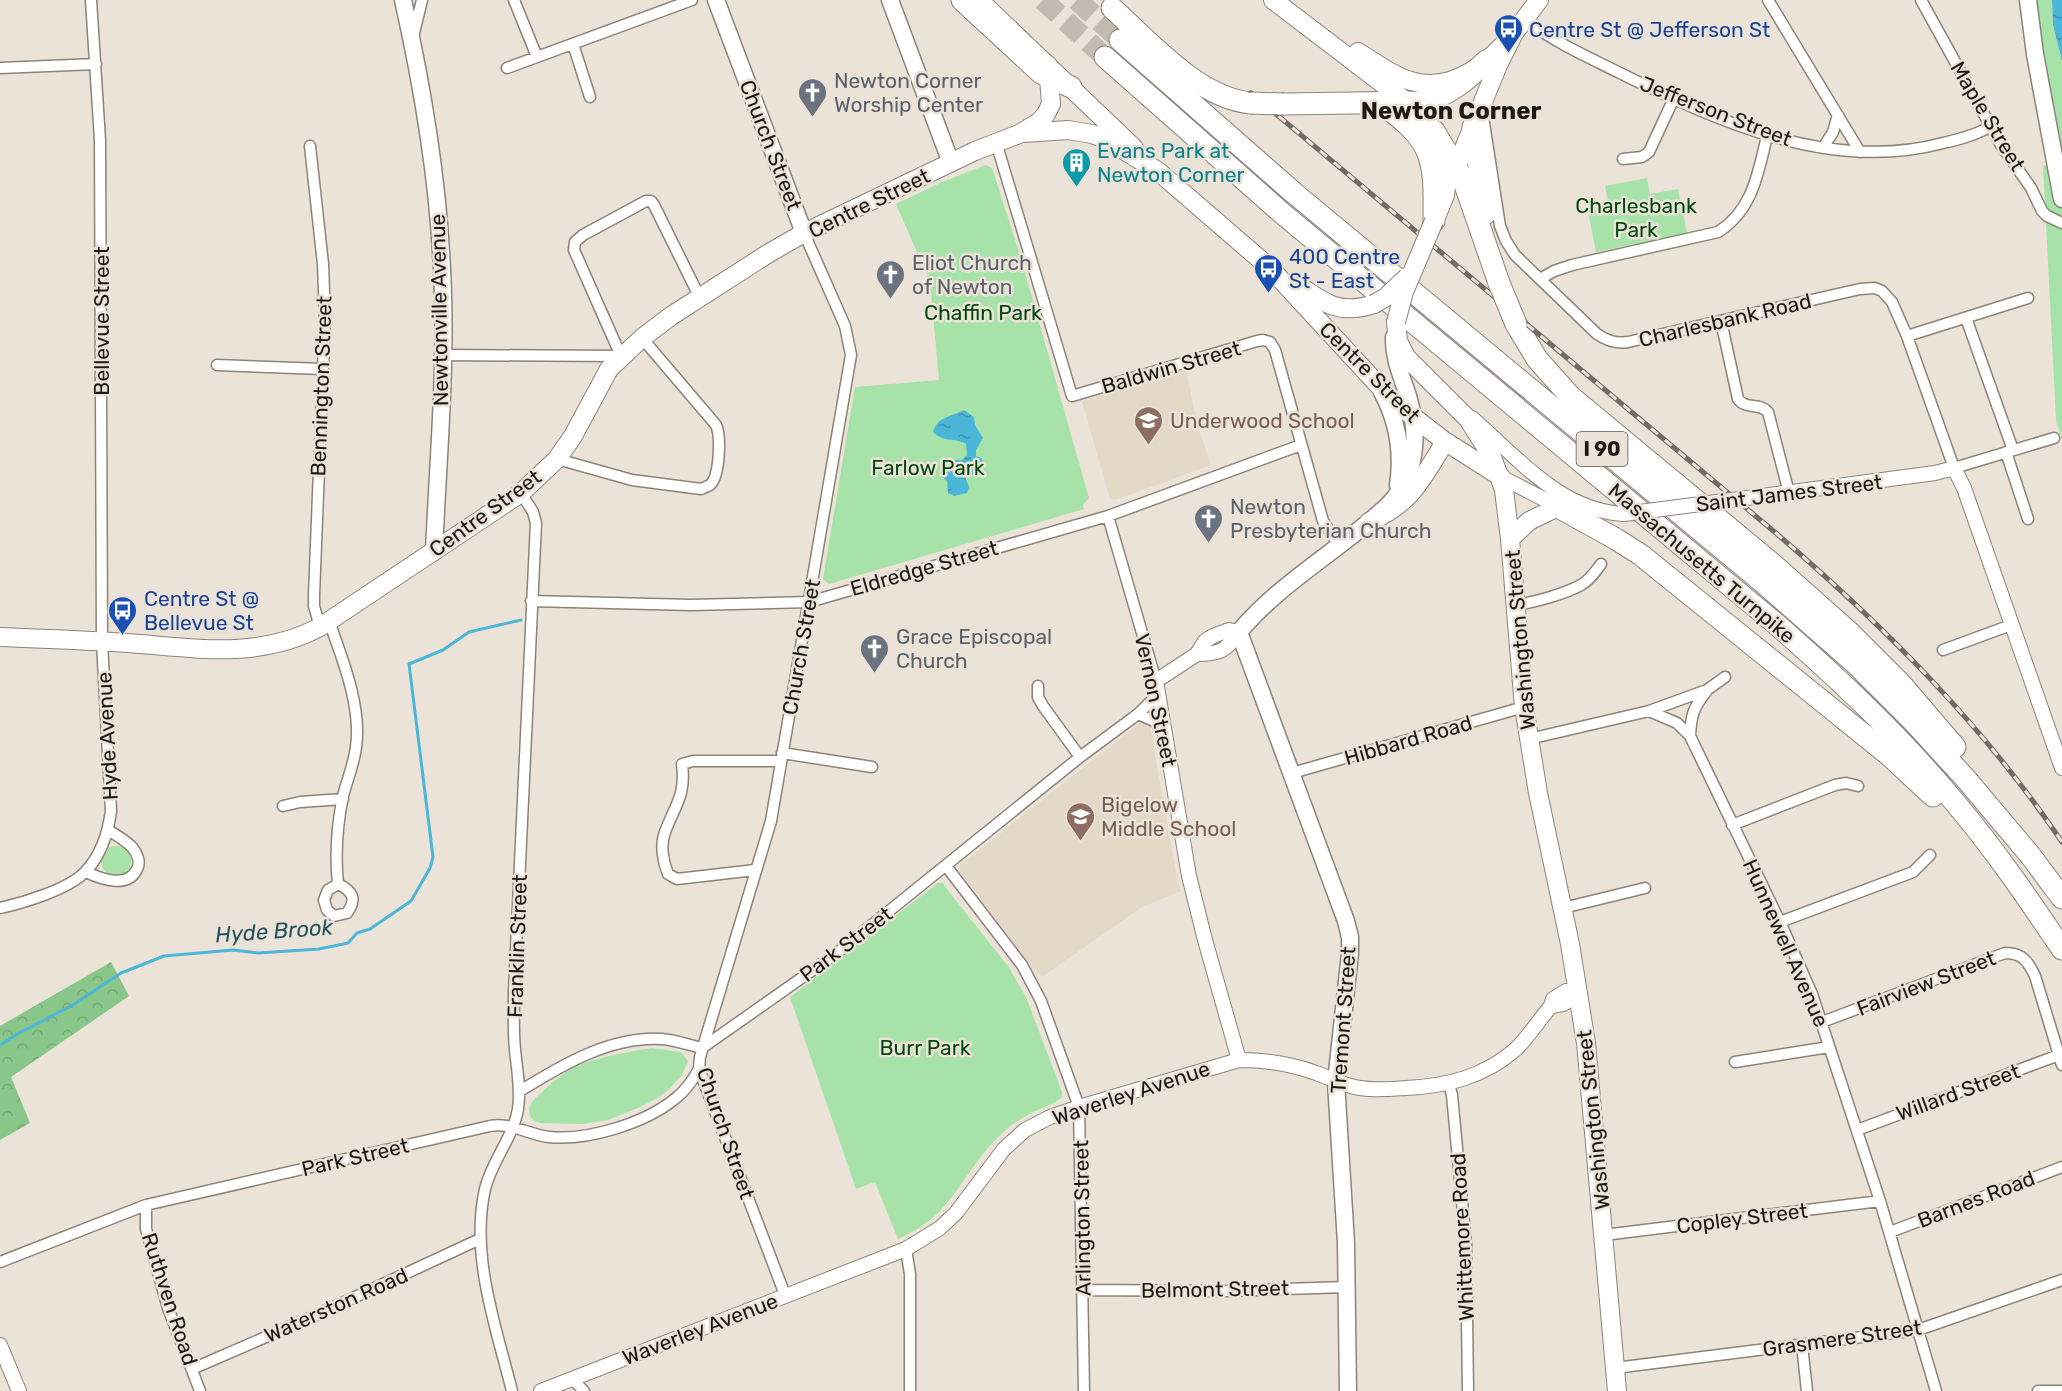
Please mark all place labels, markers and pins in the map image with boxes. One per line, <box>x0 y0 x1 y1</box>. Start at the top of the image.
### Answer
bus stop icon: Centre St @ Jefferson St <box>1492 13 1524 55</box>
place label: Centre St @ Jefferson St <box>1529 17 1770 42</box>
place label: Newton Corner Worship Center <box>834 68 983 117</box>
church icon: Newton Corner Worship Center <box>797 76 829 118</box>
place label: Evans Park at Newton Corner <box>1097 138 1245 187</box>
building icon: Evans Park at Newton Corner <box>1060 146 1092 188</box>
place label: 400 Centre St - East <box>1289 244 1400 293</box>
place label: Eliot Church of Newton <box>912 250 1032 299</box>
bus stop icon: 400 Centre St - East <box>1252 252 1284 294</box>
church icon: Eliot Church of Newton <box>875 258 907 300</box>
school or university icon: Underwood School <box>1133 404 1165 446</box>
place label: Underwood School <box>1170 408 1355 433</box>
place label: Newton Presbyterian Church <box>1230 494 1431 543</box>
church icon: Newton Presbyterian Church <box>1193 502 1225 544</box>
place label: Centre St @ Bellevue St <box>144 586 259 635</box>
bus stop icon: Centre St @ Bellevue St <box>107 594 139 636</box>
place label: Grace Episcopal Church <box>896 624 1052 673</box>
church icon: Grace Episcopal Church <box>859 632 891 674</box>
place label: Bigelow Middle School <box>1101 792 1236 841</box>
school or university icon: Bigelow Middle School <box>1064 800 1096 842</box>

